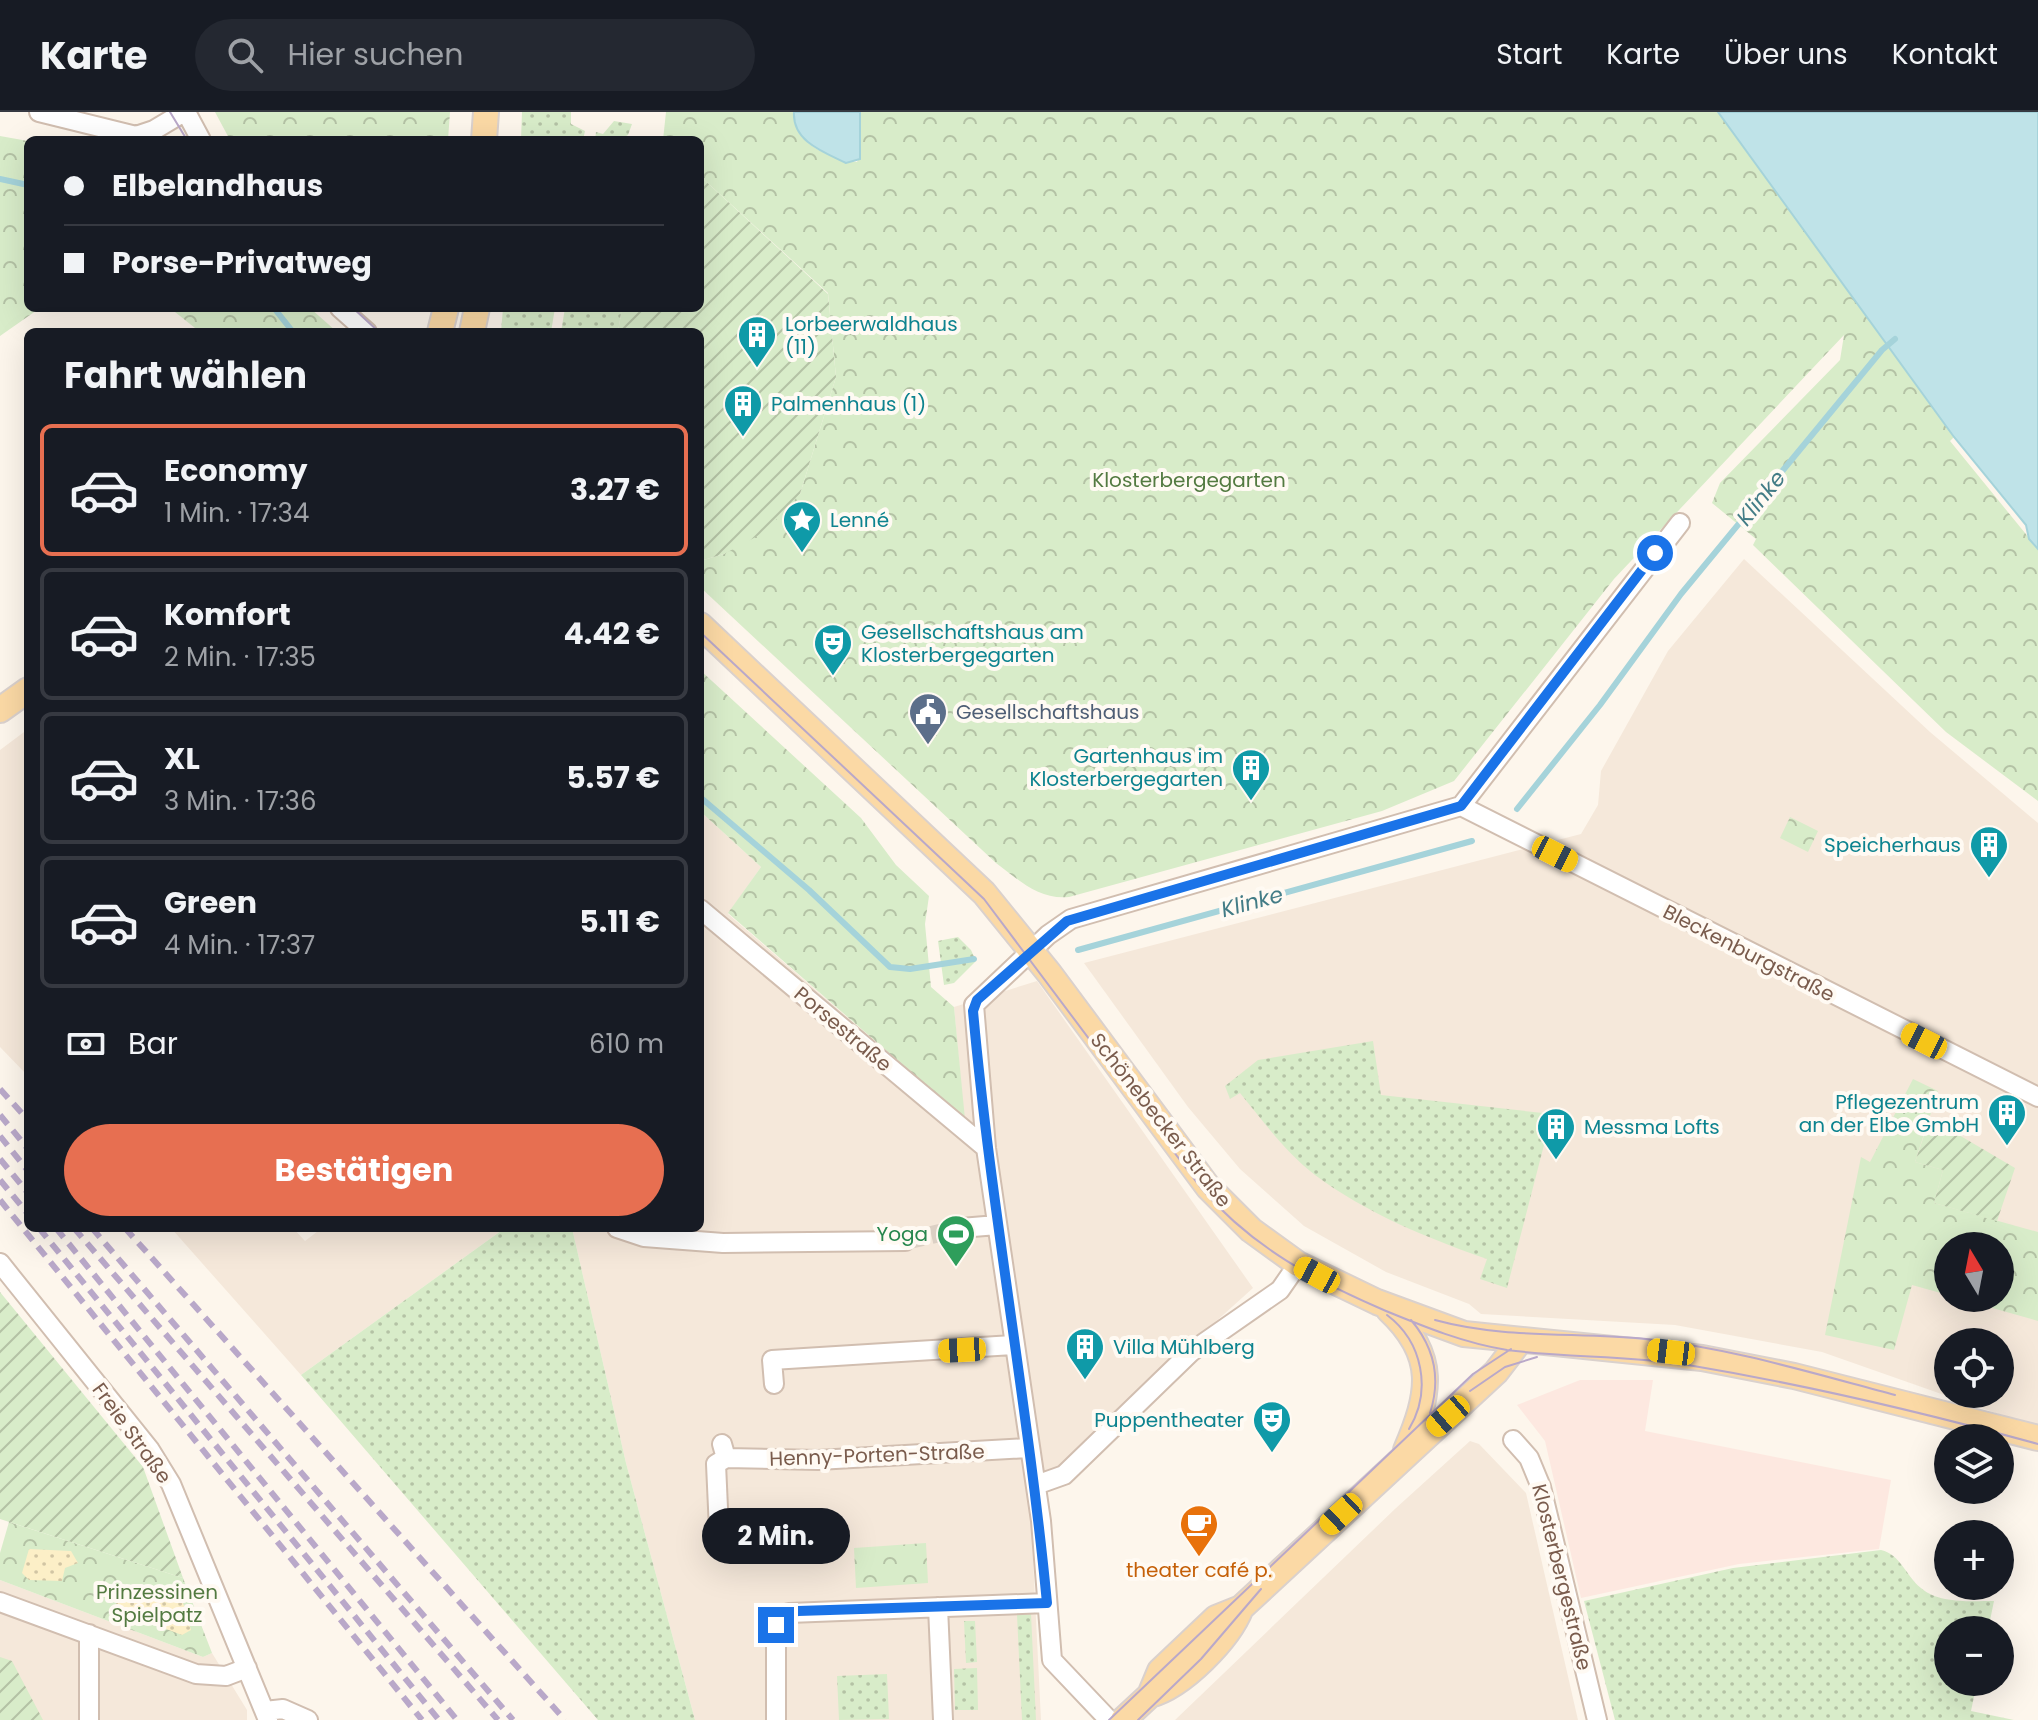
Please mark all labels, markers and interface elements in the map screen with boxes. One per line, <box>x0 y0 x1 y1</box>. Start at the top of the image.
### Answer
search box <box>195 19 755 91</box>
text: Karte <box>40 29 147 82</box>
icon: search <box>223 33 267 77</box>
text: Hier suchen <box>287 33 463 76</box>
text: Start <box>1496 35 1562 74</box>
text: Karte <box>1606 35 1680 74</box>
text: Über uns <box>1724 35 1848 74</box>
text: Kontakt <box>1892 35 1998 74</box>
text: Elbelandhaus <box>112 164 323 207</box>
text: Porse-Privatweg <box>112 241 372 284</box>
place label: Lorbeerwaldhaus (11) <box>785 310 958 361</box>
building icon: Lorbeerwaldhaus (11) <box>736 314 778 369</box>
text: Fahrt wählen <box>64 350 307 401</box>
building icon: Palmenhaus (1) <box>722 383 764 438</box>
place label: Palmenhaus (1) <box>771 390 926 418</box>
text: Economy <box>164 449 308 492</box>
icon: car <box>68 454 140 526</box>
water label: Klinke <box>1729 464 1793 532</box>
park label: Klosterbergegarten <box>1092 466 1286 494</box>
text: 3.27 € <box>570 468 660 511</box>
text: 1 Min. · 17:34 <box>164 495 309 531</box>
place icon: Lenné <box>781 499 823 554</box>
place label: Lenné <box>830 506 889 534</box>
route start <box>1637 535 1673 571</box>
text: Komfort <box>164 593 291 636</box>
icon: car <box>68 598 140 670</box>
text: 4.42 € <box>564 612 660 655</box>
place label: Gesellschaftshaus am Klosterbergegarten <box>861 618 1084 669</box>
theatre icon: Gesellschaftshaus am Klosterbergegarten <box>812 622 854 677</box>
text: 2 Min. · 17:35 <box>164 639 316 675</box>
public building icon: Gesellschaftshaus <box>907 691 949 746</box>
place label: Gesellschaftshaus <box>956 698 1139 726</box>
text: XL <box>164 737 200 780</box>
icon: car <box>68 742 140 814</box>
place label: Gartenhaus im Klosterbergegarten <box>1029 742 1223 793</box>
building icon: Gartenhaus im Klosterbergegarten <box>1230 747 1272 802</box>
text: 5.57 € <box>566 756 660 799</box>
text: 3 Min. · 17:36 <box>164 783 316 819</box>
building icon: Speicherhaus <box>1968 824 2010 879</box>
place label: Speicherhaus <box>1824 831 1961 859</box>
car <box>1528 832 1582 876</box>
water label: Klinke <box>1218 879 1286 925</box>
text: Green <box>164 881 257 924</box>
icon: car <box>68 886 140 958</box>
street label: Bleckenburgstraße <box>1658 898 1840 1008</box>
text: 5.11 € <box>579 900 660 943</box>
text: 4 Min. · 17:37 <box>164 927 315 963</box>
street label: Porsestraße <box>788 980 898 1078</box>
car <box>1897 1019 1951 1063</box>
icon: cash <box>64 1022 108 1066</box>
text: Bar <box>128 1022 178 1065</box>
text: 610 m <box>589 1026 664 1062</box>
street label: Schönebecker Straße <box>1084 1027 1238 1213</box>
place label: Pflegezentrum an der Elbe GmbH <box>1799 1088 1979 1139</box>
building icon: Pflegezentrum an der Elbe GmbH <box>1986 1092 2028 1147</box>
building icon: Messma Lofts <box>1535 1106 1577 1161</box>
place label: Messma Lofts <box>1584 1113 1720 1141</box>
button: Bestätigen <box>64 1124 664 1216</box>
sports icon: Yoga <box>935 1213 977 1268</box>
place label: Yoga <box>876 1220 928 1248</box>
north arrow <box>1934 1232 2014 1312</box>
map controls <box>1934 1232 2014 1696</box>
car <box>1290 1253 1344 1297</box>
building icon: Villa Mühlberg <box>1064 1326 1106 1381</box>
button: locate <box>1934 1328 2014 1408</box>
place label: Villa Mühlberg <box>1113 1333 1255 1361</box>
car <box>937 1337 987 1363</box>
car <box>1646 1337 1696 1367</box>
street label: Freie Straße <box>86 1377 178 1489</box>
car <box>1422 1391 1474 1441</box>
theatre icon: Puppentheater <box>1251 1399 1293 1454</box>
place label: Puppentheater <box>1094 1406 1244 1434</box>
button: layers <box>1934 1424 2014 1504</box>
street label: Henny-Porten-Straße <box>769 1437 985 1473</box>
street label: Klosterbergestraße <box>1525 1481 1599 1673</box>
car <box>1315 1489 1367 1539</box>
cafe icon: theater café p. <box>1178 1503 1220 1558</box>
callout: 2 Min. <box>702 1509 850 1565</box>
text: 2 Min. <box>738 1518 814 1554</box>
button: + <box>1934 1520 2014 1600</box>
place label: theater café p. <box>1126 1556 1272 1584</box>
park label: Prinzessinen Spielpatz <box>96 1578 218 1629</box>
route end <box>758 1607 794 1643</box>
button: − <box>1934 1616 2014 1696</box>

